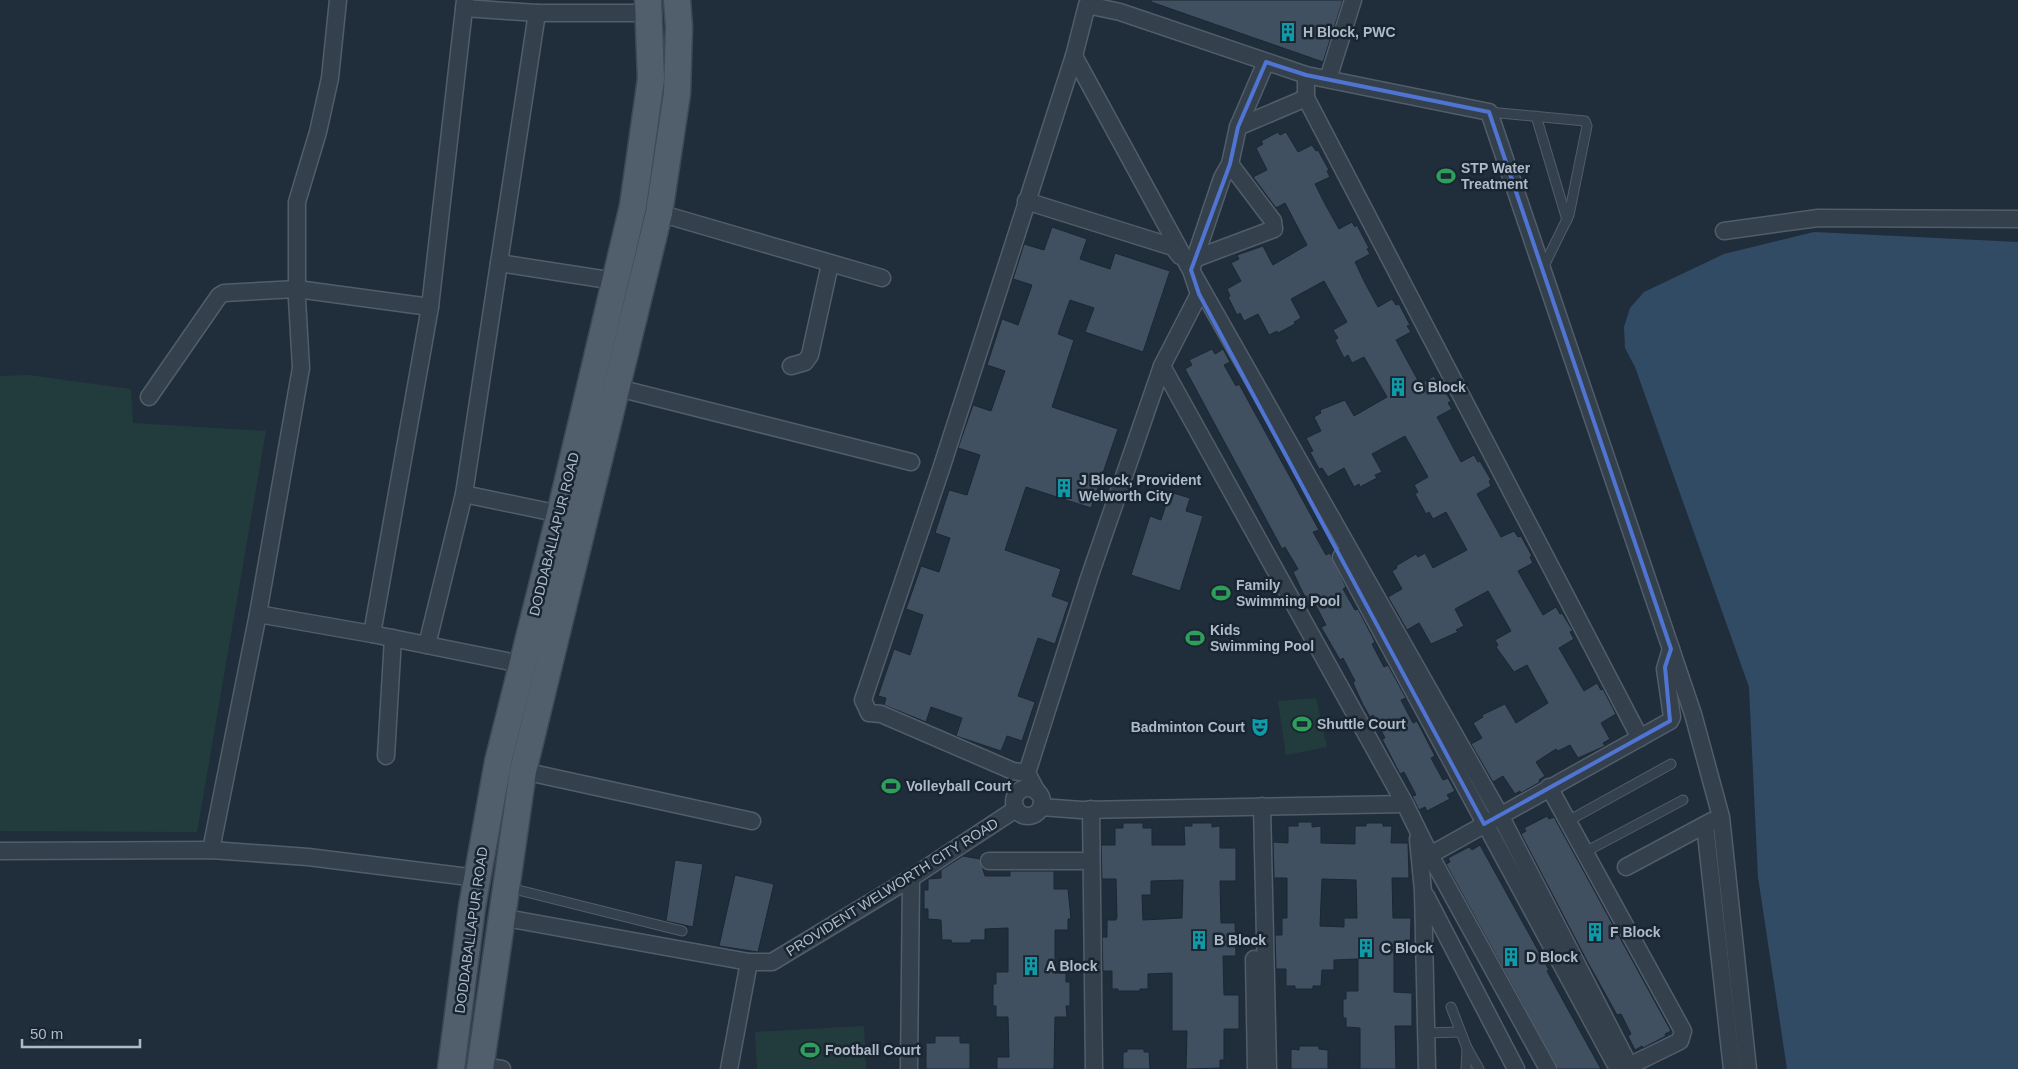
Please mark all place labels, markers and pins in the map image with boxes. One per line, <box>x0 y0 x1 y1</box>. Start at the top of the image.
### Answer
building icon: H Block, PWC <box>1277 21 1299 43</box>
place label: H Block, PWC <box>1303 24 1396 40</box>
place label: STP Water Treatment <box>1461 160 1531 192</box>
sports icon: STP Water Treatment <box>1435 165 1457 187</box>
building icon: G Block <box>1387 376 1409 398</box>
place label: G Block <box>1413 379 1466 395</box>
place label: J Block, Provident Welworth City <box>1079 472 1201 504</box>
building icon: J Block, Provident Welworth City <box>1053 477 1075 499</box>
place label: Family Swimming Pool <box>1236 577 1340 609</box>
sports icon: Family Swimming Pool <box>1210 582 1232 604</box>
place label: Kids Swimming Pool <box>1210 622 1314 654</box>
sports icon: Kids Swimming Pool <box>1184 627 1206 649</box>
sports icon: Shuttle Court <box>1291 713 1313 735</box>
theatre icon: Badminton Court <box>1249 716 1271 738</box>
place label: Shuttle Court <box>1317 716 1406 732</box>
place label: Badminton Court <box>1131 719 1245 735</box>
sports icon: Volleyball Court <box>880 775 902 797</box>
place label: Volleyball Court <box>906 778 1012 794</box>
building icon: F Block <box>1584 921 1606 943</box>
place label: F Block <box>1610 924 1661 940</box>
building icon: B Block <box>1188 929 1210 951</box>
place label: B Block <box>1214 932 1266 948</box>
building icon: C Block <box>1355 937 1377 959</box>
place label: C Block <box>1381 940 1433 956</box>
building icon: D Block <box>1500 946 1522 968</box>
place label: D Block <box>1526 949 1578 965</box>
building icon: A Block <box>1020 955 1042 977</box>
place label: A Block <box>1046 958 1098 974</box>
sports icon: Football Court <box>799 1039 821 1061</box>
place label: Football Court <box>825 1042 921 1058</box>

